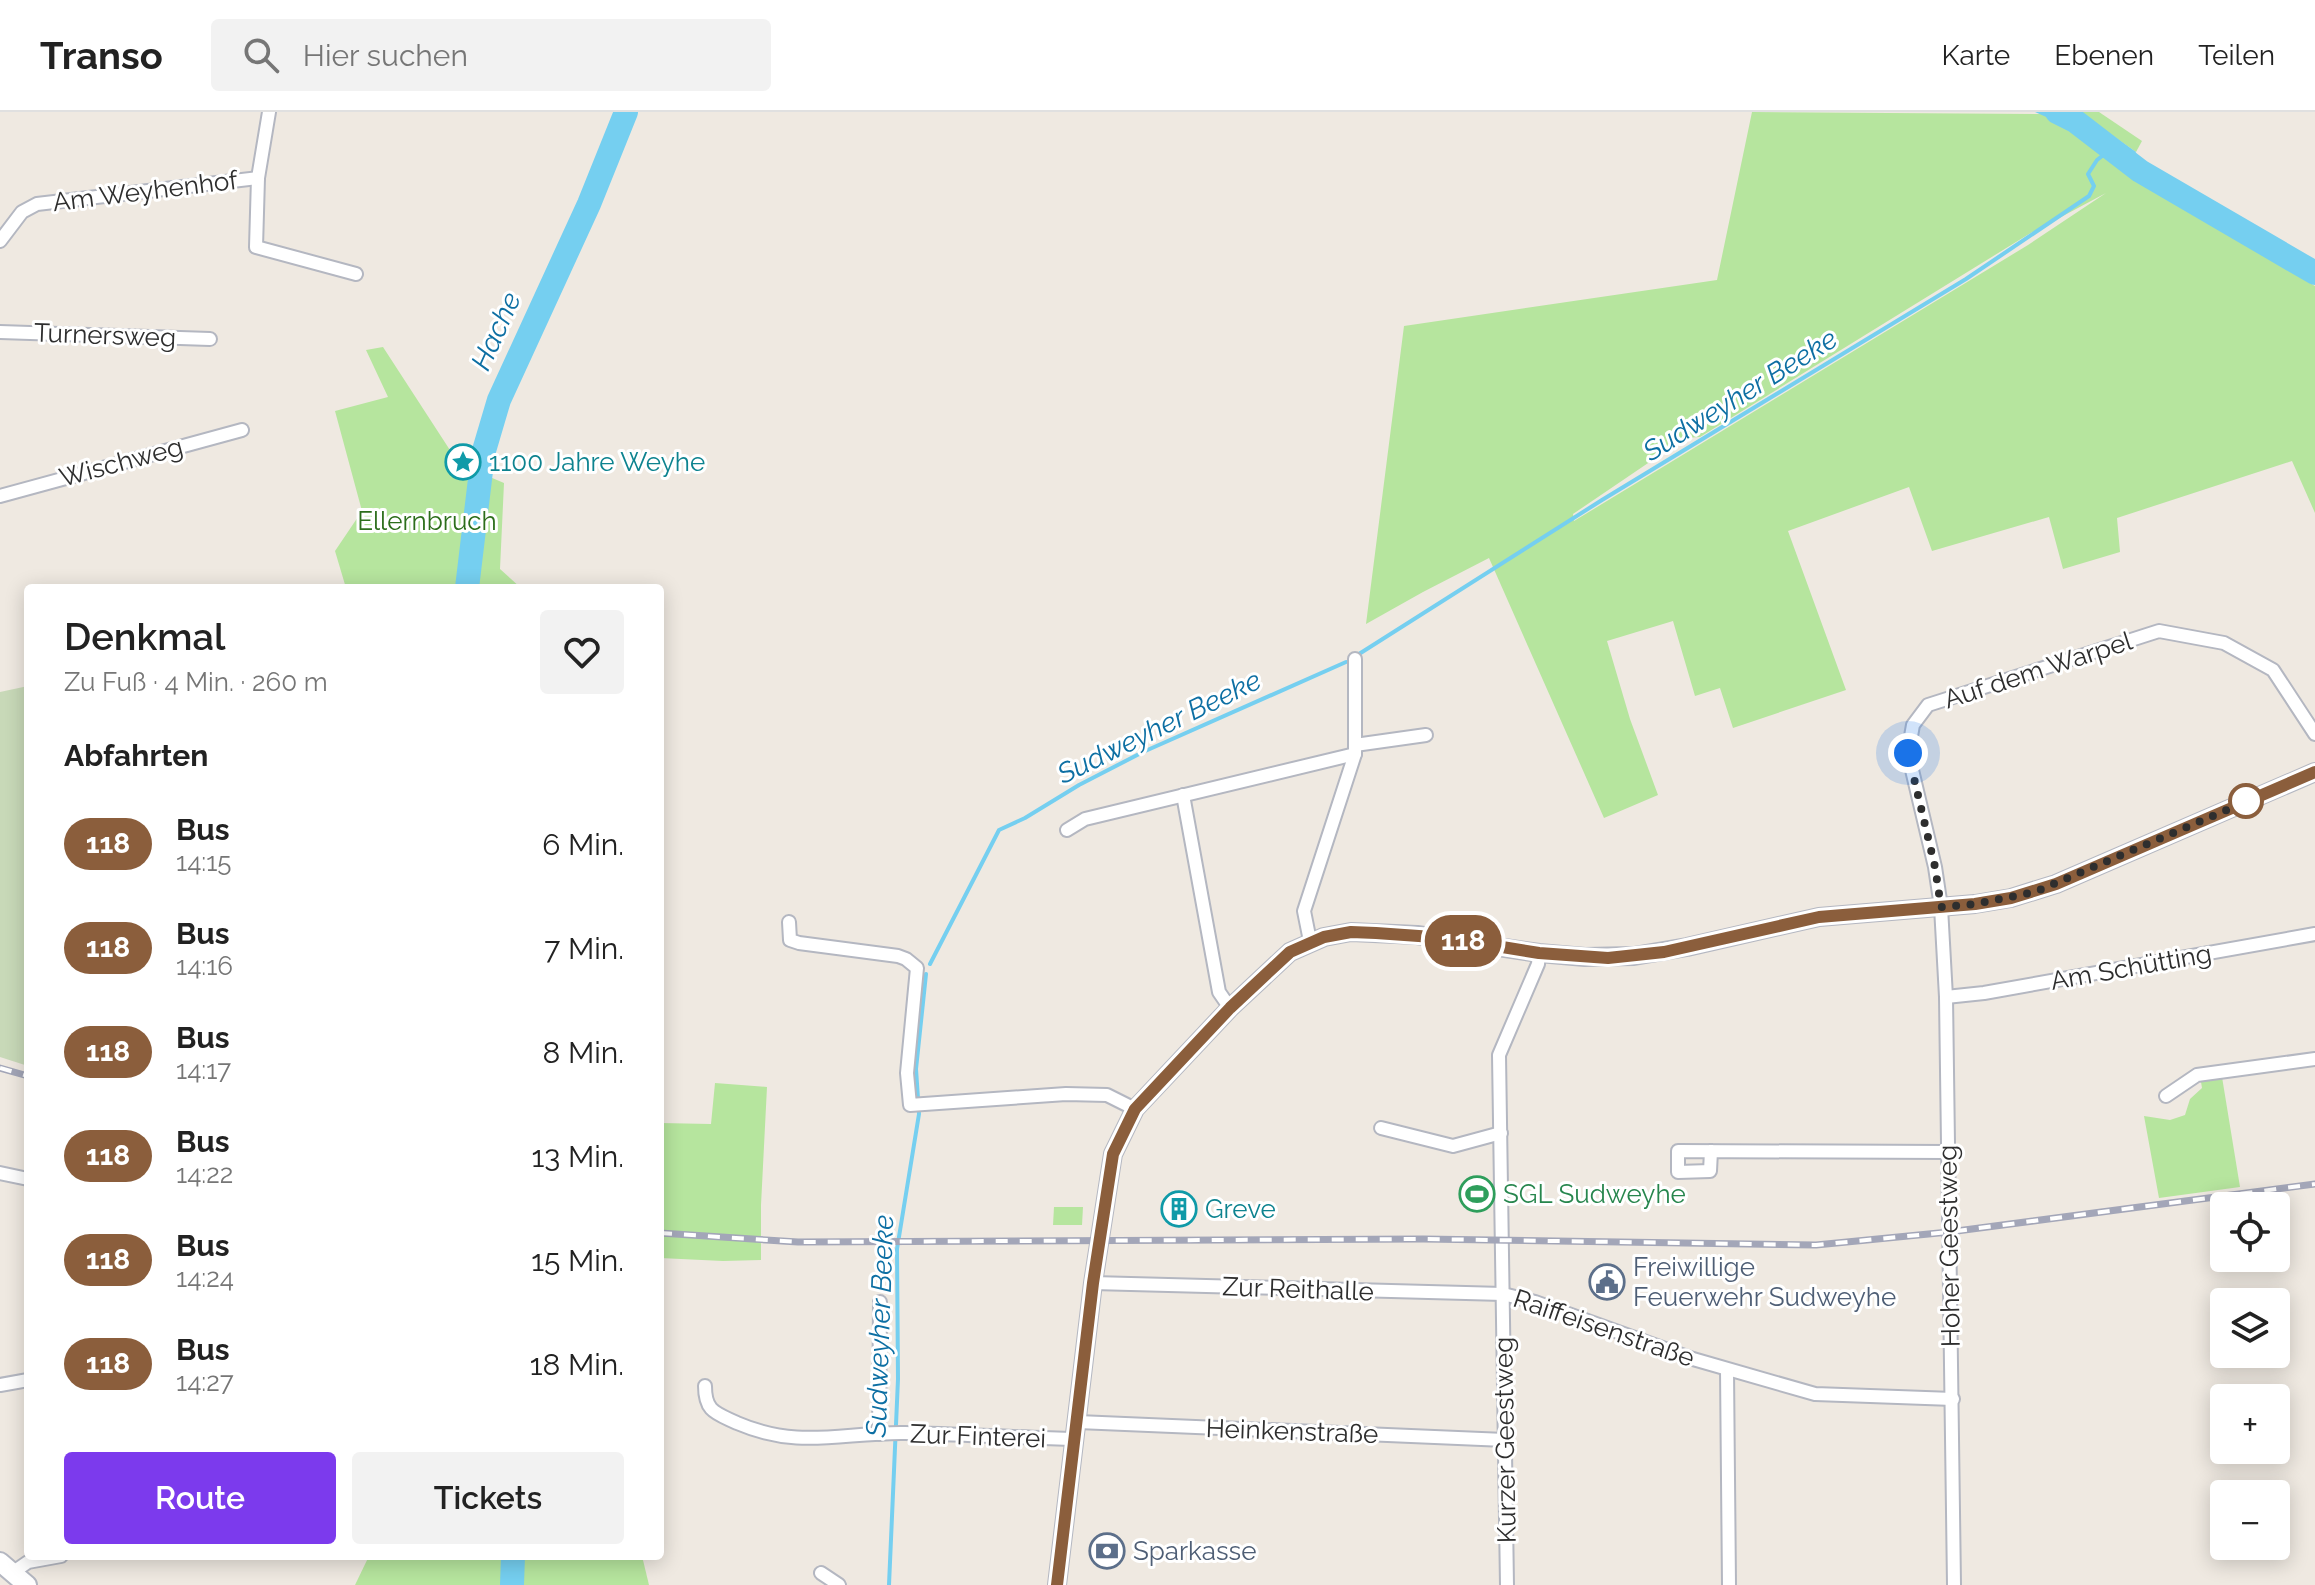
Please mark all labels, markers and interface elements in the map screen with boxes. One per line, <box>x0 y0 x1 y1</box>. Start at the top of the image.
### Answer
search box <box>211 19 771 91</box>
text: Transo <box>40 33 163 78</box>
icon: search <box>239 33 283 77</box>
text: Hier suchen <box>303 38 468 73</box>
text: Karte <box>1942 39 2010 72</box>
text: Ebenen <box>2054 39 2154 72</box>
text: Teilen <box>2198 39 2275 72</box>
street label: Am Weyhenhof <box>51 165 241 217</box>
water label: Hache <box>464 287 528 375</box>
street label: Turnersweg <box>33 318 177 352</box>
water label: Sudweyher Beeke <box>1636 322 1843 468</box>
street label: Wischweg <box>56 431 186 493</box>
place icon: 1100 Jahre Weyhe <box>444 443 482 481</box>
place label: 1100 Jahre Weyhe <box>489 447 705 477</box>
park label: Ellernbruch <box>357 506 497 536</box>
button: heart <box>540 610 624 694</box>
text: Denkmal <box>64 614 225 659</box>
street label: Auf dem Warpel <box>1940 625 2137 715</box>
water label: Sudweyher Beeke <box>1051 663 1266 791</box>
text: Zu Fuß · 4 Min. · 260 m <box>64 667 328 697</box>
your location <box>1888 733 1928 773</box>
text: Abfahrten <box>64 738 208 773</box>
unlabelled marker <box>2229 784 2263 818</box>
text: Bus <box>176 812 230 847</box>
text: 118 <box>86 827 130 860</box>
text: 6 Min. <box>542 827 624 862</box>
text: 14:15 <box>176 847 232 877</box>
line badge: 118 <box>1417 915 1509 967</box>
text: Bus <box>176 916 230 951</box>
text: 118 <box>1441 924 1485 957</box>
text: 118 <box>86 931 130 964</box>
text: 7 Min. <box>544 931 624 966</box>
street label: Am Schütting <box>2048 938 2214 996</box>
text: 14:16 <box>176 951 233 981</box>
text: Bus <box>176 1020 230 1055</box>
text: 118 <box>86 1035 130 1068</box>
text: 8 Min. <box>543 1035 624 1070</box>
text: 14:17 <box>176 1055 231 1085</box>
text: Bus <box>176 1124 230 1159</box>
text: 118 <box>86 1139 130 1172</box>
text: 13 Min. <box>531 1139 624 1174</box>
street label: Hoher Geestweg <box>1932 1145 1966 1347</box>
text: 14:22 <box>176 1159 233 1189</box>
sports icon: SGL Sudweyhe <box>1458 1175 1496 1213</box>
place label: SGL Sudweyhe <box>1503 1179 1686 1209</box>
building icon: Greve <box>1160 1190 1198 1228</box>
map controls <box>2210 1192 2290 1560</box>
button: locate <box>2210 1192 2290 1272</box>
place label: Greve <box>1205 1194 1276 1224</box>
water label: Sudweyher Beeke <box>860 1214 900 1439</box>
text: Bus <box>176 1228 230 1263</box>
text: 118 <box>86 1243 130 1276</box>
text: 15 Min. <box>531 1243 624 1278</box>
place label: Freiwillige Feuerwehr Sudweyhe <box>1633 1252 1896 1312</box>
text: 14:24 <box>176 1263 234 1293</box>
public building icon: Freiwillige Feuerwehr Sudweyhe <box>1588 1263 1626 1301</box>
street label: Zur Reithalle <box>1222 1271 1374 1307</box>
street label: Raiffeisenstraße <box>1510 1283 1698 1373</box>
button: layers <box>2210 1288 2290 1368</box>
text: Bus <box>176 1332 230 1367</box>
street label: Kurzer Geestweg <box>1488 1337 1522 1543</box>
text: 118 <box>86 1347 130 1380</box>
text: 18 Min. <box>530 1347 624 1382</box>
text: 14:27 <box>176 1367 234 1397</box>
button: + <box>2210 1384 2290 1464</box>
street label: Heinkenstraße <box>1205 1413 1379 1449</box>
street label: Zur Finterei <box>910 1419 1046 1453</box>
button: Route <box>64 1452 336 1544</box>
button: Tickets <box>352 1452 624 1544</box>
button: − <box>2210 1480 2290 1560</box>
bank icon: Sparkasse <box>1088 1532 1126 1570</box>
place label: Sparkasse <box>1133 1536 1256 1566</box>

